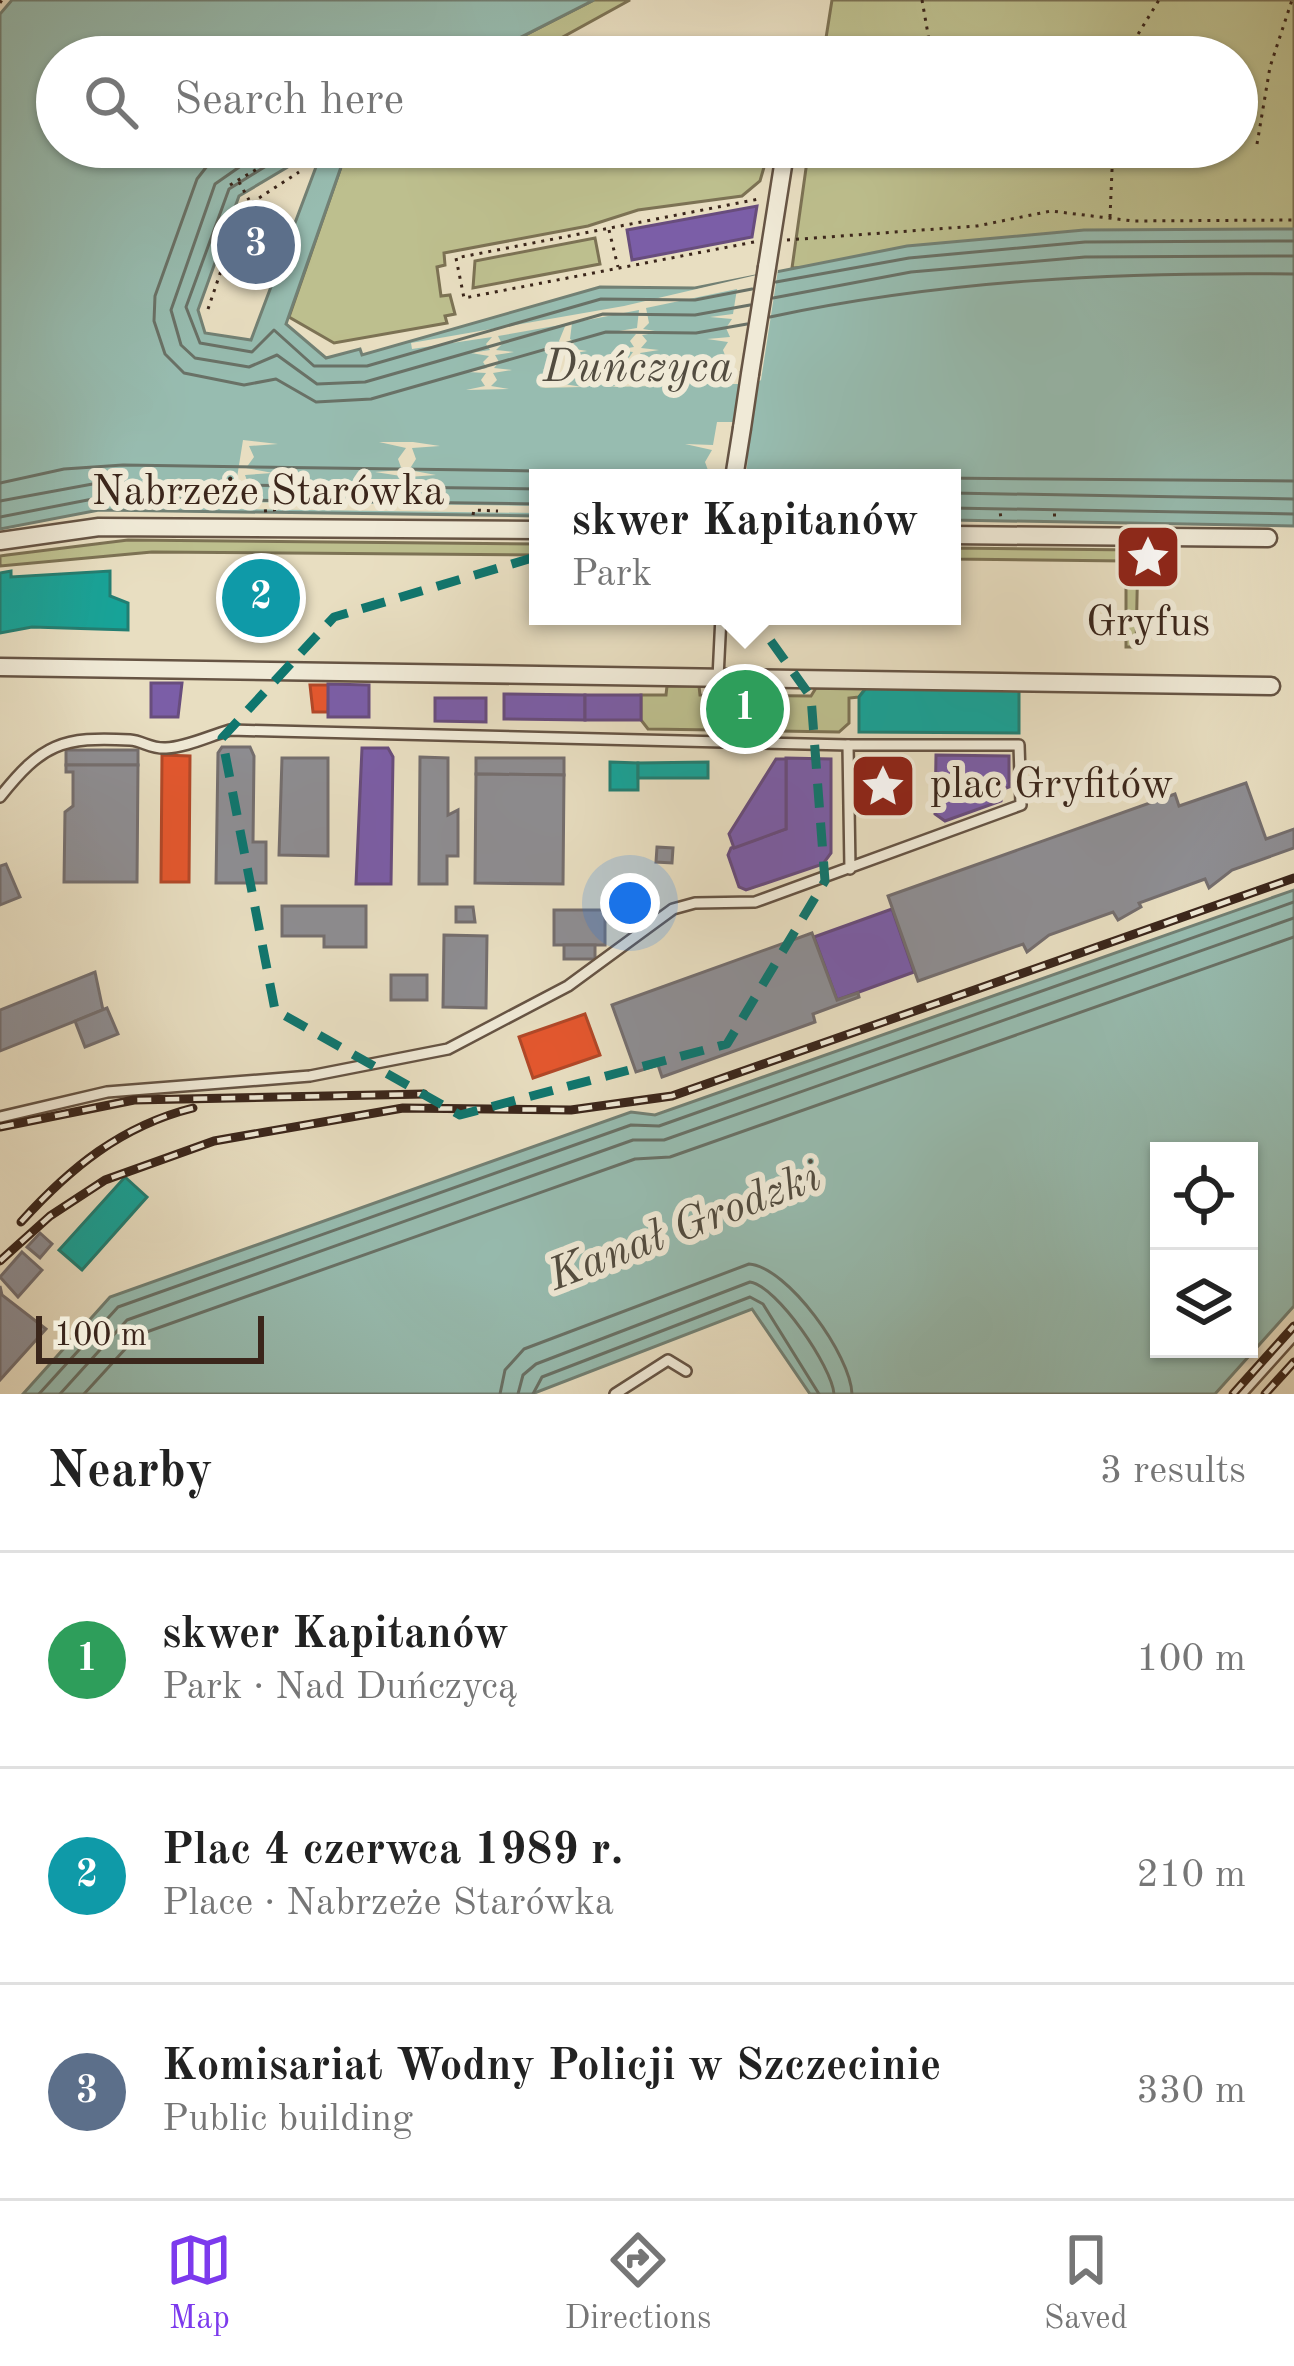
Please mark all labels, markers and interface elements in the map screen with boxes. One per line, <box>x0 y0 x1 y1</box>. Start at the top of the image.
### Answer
search box <box>36 36 1258 168</box>
icon: search <box>78 69 144 135</box>
text: Search here <box>174 79 404 124</box>
pin: 3 <box>217 200 295 290</box>
water label: Duńczyca <box>542 347 733 392</box>
popup <box>529 469 961 625</box>
street label: Nabrzeże Starówka <box>91 472 445 514</box>
text: skwer Kapitanów <box>572 500 918 545</box>
place icon: Gryfus <box>1113 522 1183 592</box>
pin: 2 <box>222 553 300 643</box>
text: Park <box>572 555 652 594</box>
place label: Gryfus <box>1086 603 1210 645</box>
pin: 1 <box>706 664 784 754</box>
place icon: plac Gryfitów <box>848 751 918 821</box>
place label: plac Gryfitów <box>930 765 1173 807</box>
your location <box>600 873 660 933</box>
map controls <box>1150 1142 1258 1358</box>
button: locate <box>1150 1142 1258 1250</box>
water label: Kanał Grodzki <box>541 1154 827 1301</box>
button: layers <box>1150 1250 1258 1358</box>
scale bar <box>36 1310 264 1363</box>
text: 100 m <box>54 1320 147 1353</box>
text: Nearby <box>48 1447 213 1498</box>
text: 3 results <box>1100 1452 1246 1491</box>
text: skwer Kapitanów <box>162 1613 509 1658</box>
text: 1 <box>76 1640 98 1679</box>
text: 100 m <box>1136 1640 1246 1679</box>
text: Park · Nad Duńczycą <box>162 1668 517 1707</box>
text: Plac 4 czerwca 1989 r. <box>162 1829 623 1874</box>
text: 2 <box>76 1856 98 1895</box>
text: 210 m <box>1136 1856 1246 1895</box>
text: Place · Nabrzeże Starówka <box>162 1884 614 1923</box>
text: Komisariat Wodny Policji w Szczecinie <box>162 2045 941 2090</box>
text: 3 <box>76 2072 98 2111</box>
text: 330 m <box>1136 2072 1246 2111</box>
text: Public building <box>162 2100 413 2139</box>
tab: Map <box>166 2227 232 2340</box>
tab: Directions <box>565 2227 711 2340</box>
tab: Saved <box>1044 2227 1128 2340</box>

